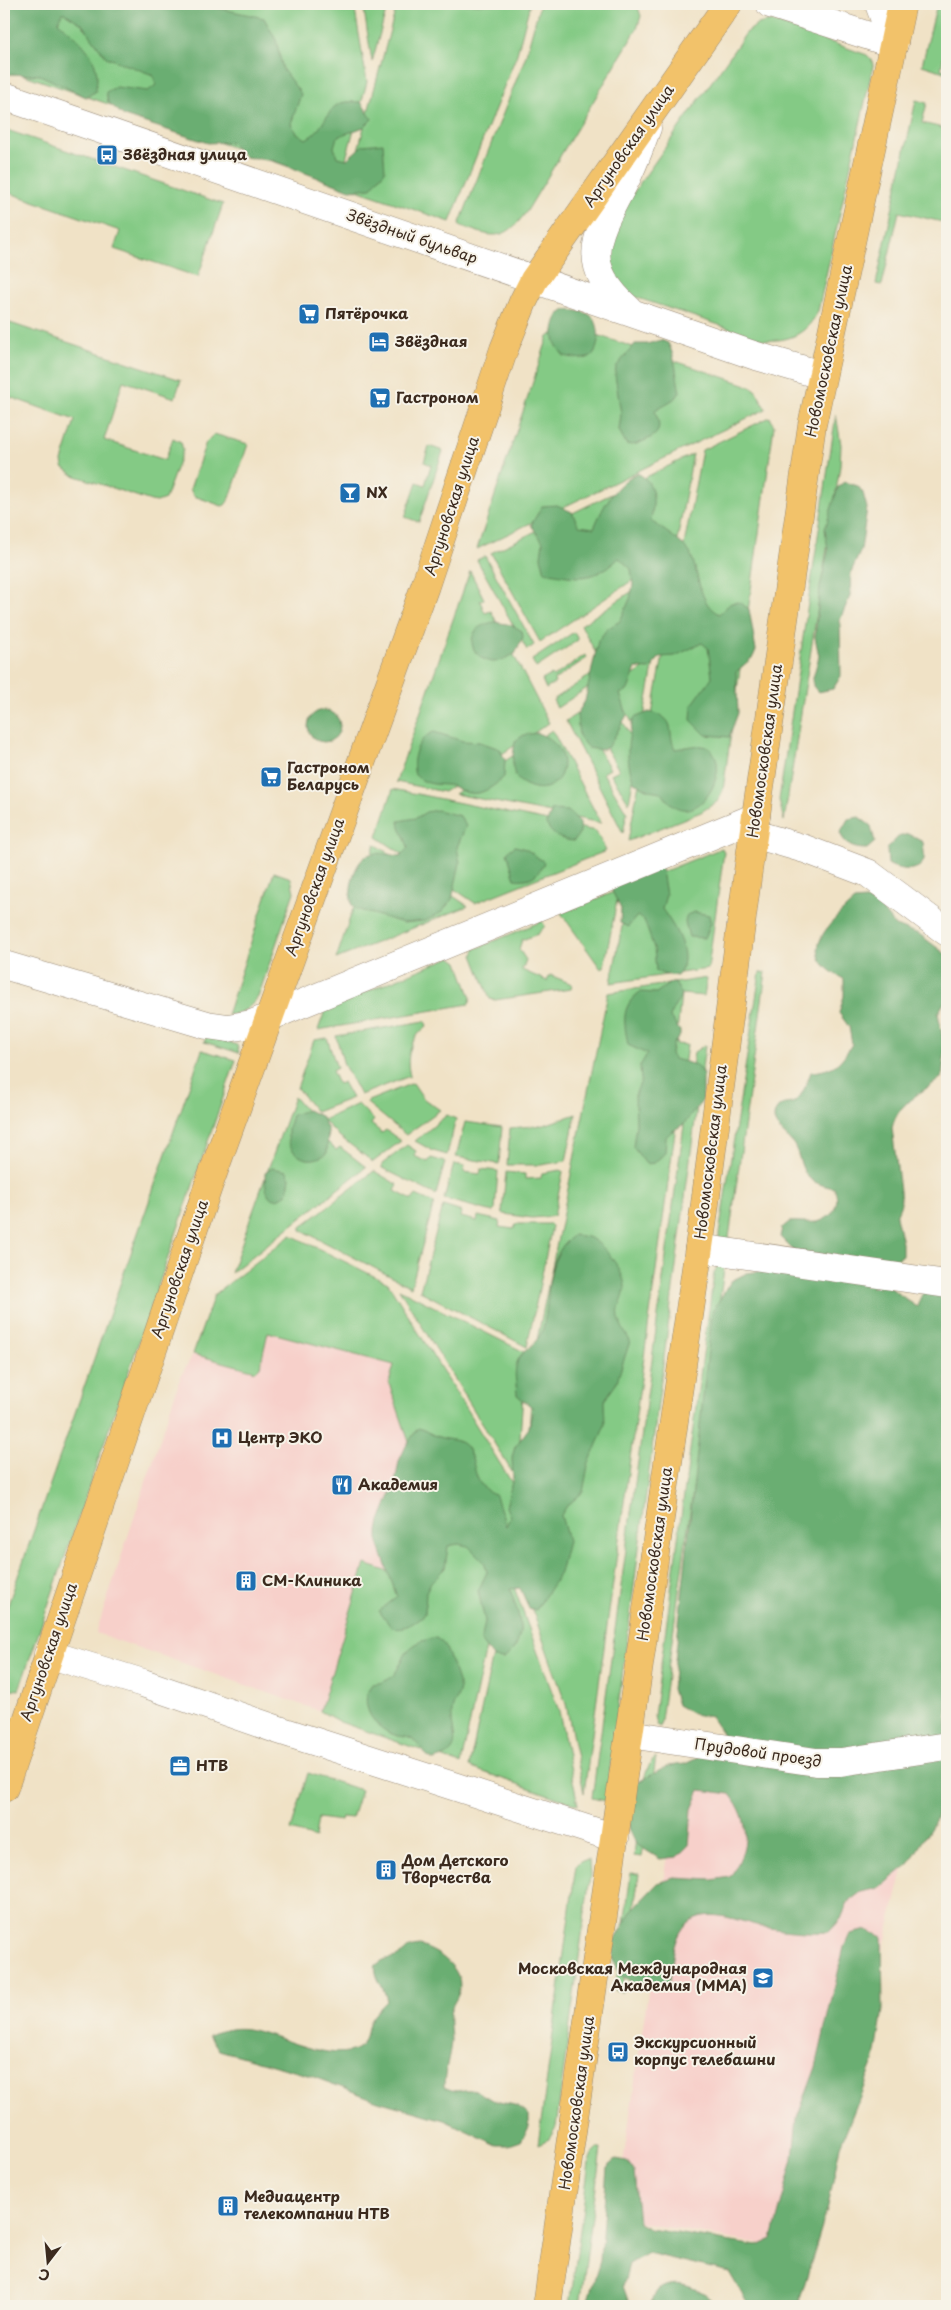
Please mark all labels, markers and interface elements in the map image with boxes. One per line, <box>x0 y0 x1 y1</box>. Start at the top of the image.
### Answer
street label: Аргуновская улица <box>577 79 679 211</box>
place label: Звёздная улица <box>122 142 248 165</box>
bus stop icon: Звёздная улица <box>95 143 119 167</box>
street label: Звёздный бульвар <box>344 202 481 269</box>
street label: Новомосковская улица <box>798 262 857 439</box>
place label: Пятёрочка <box>325 301 409 324</box>
supermarket icon: Пятёрочка <box>297 302 321 326</box>
place label: Звёздная <box>394 329 467 352</box>
hotel icon: Звёздная <box>367 330 391 354</box>
place label: Гастроном <box>396 385 479 408</box>
supermarket icon: Гастроном <box>368 386 392 410</box>
street label: Аргуновская улица <box>417 432 484 578</box>
place label: NX <box>366 480 388 503</box>
bar icon: NX <box>338 481 362 505</box>
street label: Новомосковская улица <box>740 662 787 839</box>
place label: Гастроном Беларусь <box>287 755 370 795</box>
supermarket icon: Гастроном Беларусь <box>259 765 283 789</box>
street label: Аргуновская улица <box>278 814 349 959</box>
street label: Новомосковская улица <box>687 1063 732 1240</box>
street label: Аргуновская улица <box>144 1196 213 1341</box>
place label: Центр ЭКО <box>238 1425 322 1448</box>
hospital icon: Центр ЭКО <box>210 1426 234 1450</box>
street label: Новомосковская улица <box>630 1465 677 1642</box>
place label: Академия <box>358 1472 438 1495</box>
restaurant icon: Академия <box>330 1473 354 1497</box>
place label: СМ-Клиника <box>262 1568 362 1591</box>
building icon: СМ-Клиника <box>234 1569 258 1593</box>
street label: Аргуновская улица <box>13 1579 82 1724</box>
street label: Прудовой проезд <box>693 1731 823 1772</box>
place label: НТВ <box>196 1753 228 1776</box>
office icon: НТВ <box>168 1754 192 1778</box>
place label: Дом Детского Творчества <box>401 1848 509 1888</box>
building icon: Дом Детского Творчества <box>374 1858 398 1882</box>
place label: Московская Международная Академия (ММА) <box>518 1956 747 1996</box>
school or university icon: Московская Международная Академия (ММА) <box>751 1966 775 1990</box>
street label: Новомосковская улица <box>552 2014 599 2191</box>
place label: Экскурсионный корпус телебашни <box>634 2030 776 2070</box>
bus stop icon: Экскурсионный корпус телебашни <box>606 2040 630 2064</box>
place label: Медиацентр телекомпании НТВ <box>244 2184 390 2224</box>
building icon: Медиацентр телекомпании НТВ <box>216 2194 240 2218</box>
north arrow <box>22 2238 72 2288</box>
text: С <box>36 2263 52 2287</box>

